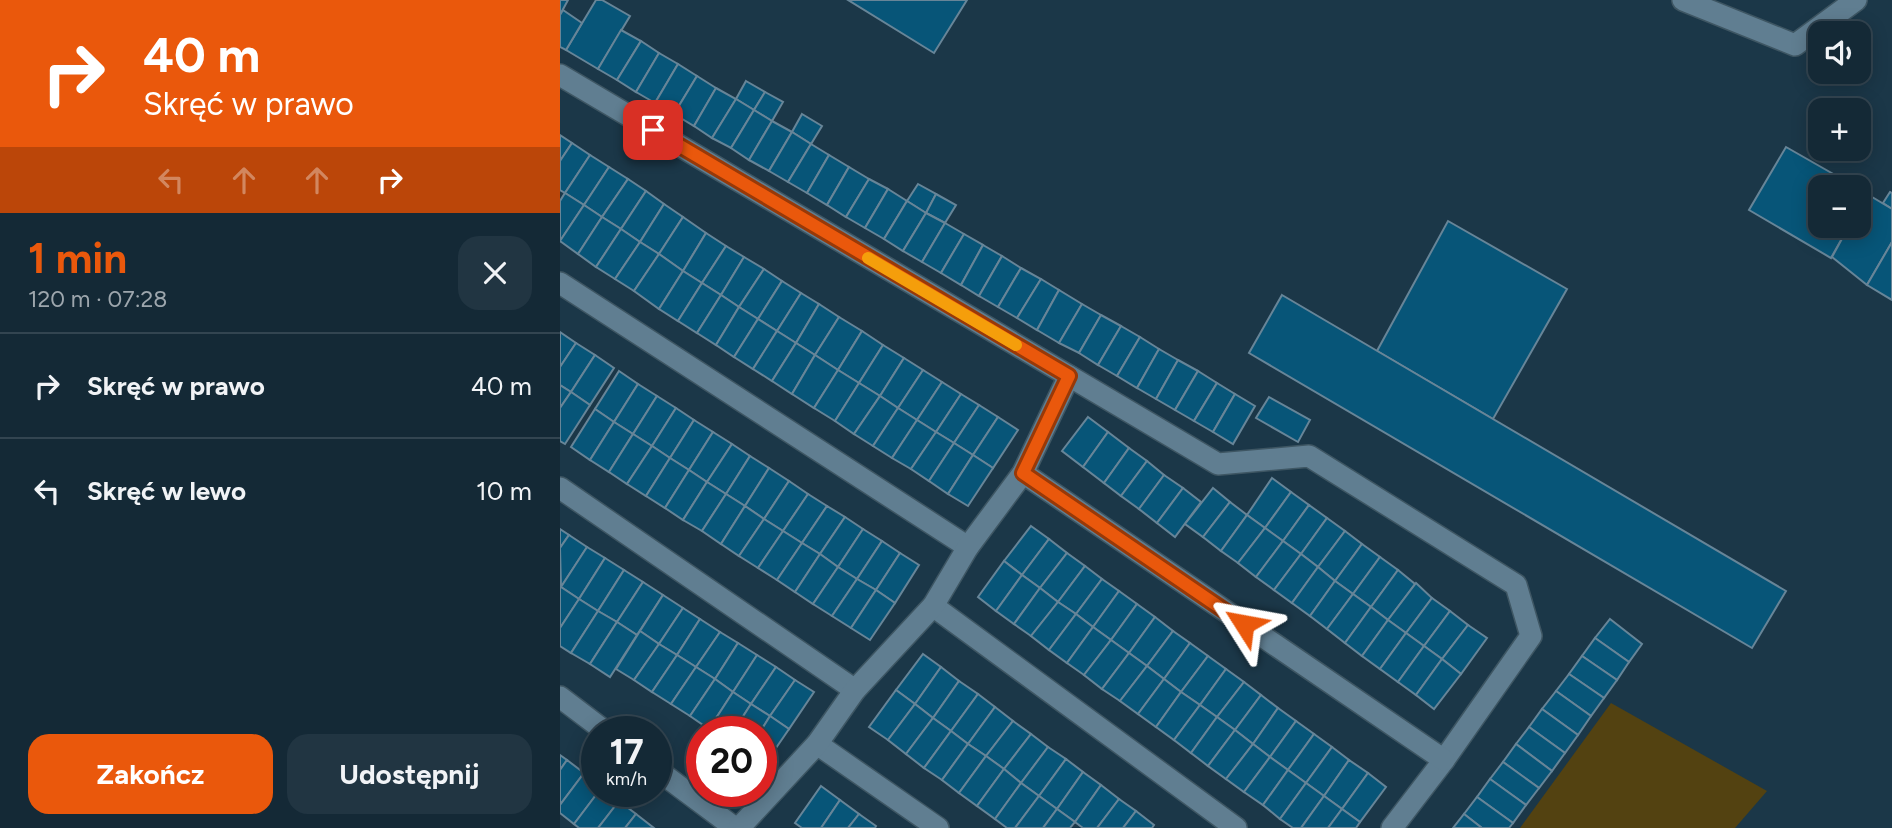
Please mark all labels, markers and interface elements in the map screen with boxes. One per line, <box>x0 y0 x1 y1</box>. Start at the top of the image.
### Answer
map controls <box>1808 21 1871 238</box>
button: sound <box>1808 21 1871 84</box>
text: 40 m <box>143 25 260 84</box>
icon: right <box>28 28 119 119</box>
text: Skręć w prawo <box>143 85 354 123</box>
button: + <box>1808 98 1871 161</box>
pin <box>623 100 683 160</box>
icon: arrive <box>634 111 672 149</box>
icon: left <box>152 161 190 199</box>
icon: ahead <box>225 161 263 199</box>
icon: ahead <box>298 161 336 199</box>
icon: right <box>371 161 409 199</box>
button: − <box>1808 175 1871 238</box>
text: 1 min <box>28 233 127 284</box>
button: close <box>458 236 532 310</box>
text: 120 m · 07:28 <box>28 285 167 313</box>
icon: right <box>28 367 66 405</box>
text: Skręć w prawo <box>87 370 265 402</box>
text: 40 m <box>471 370 532 402</box>
icon: left <box>28 472 66 510</box>
text: Skręć w lewo <box>87 475 246 507</box>
text: 10 m <box>476 475 532 507</box>
position arrow <box>1207 587 1281 661</box>
speed limit sign: 20 <box>686 716 777 807</box>
text: 17 <box>609 731 644 773</box>
button: Zakończ <box>28 734 273 814</box>
button: Udostępnij <box>287 734 532 814</box>
text: km/h <box>606 768 647 790</box>

